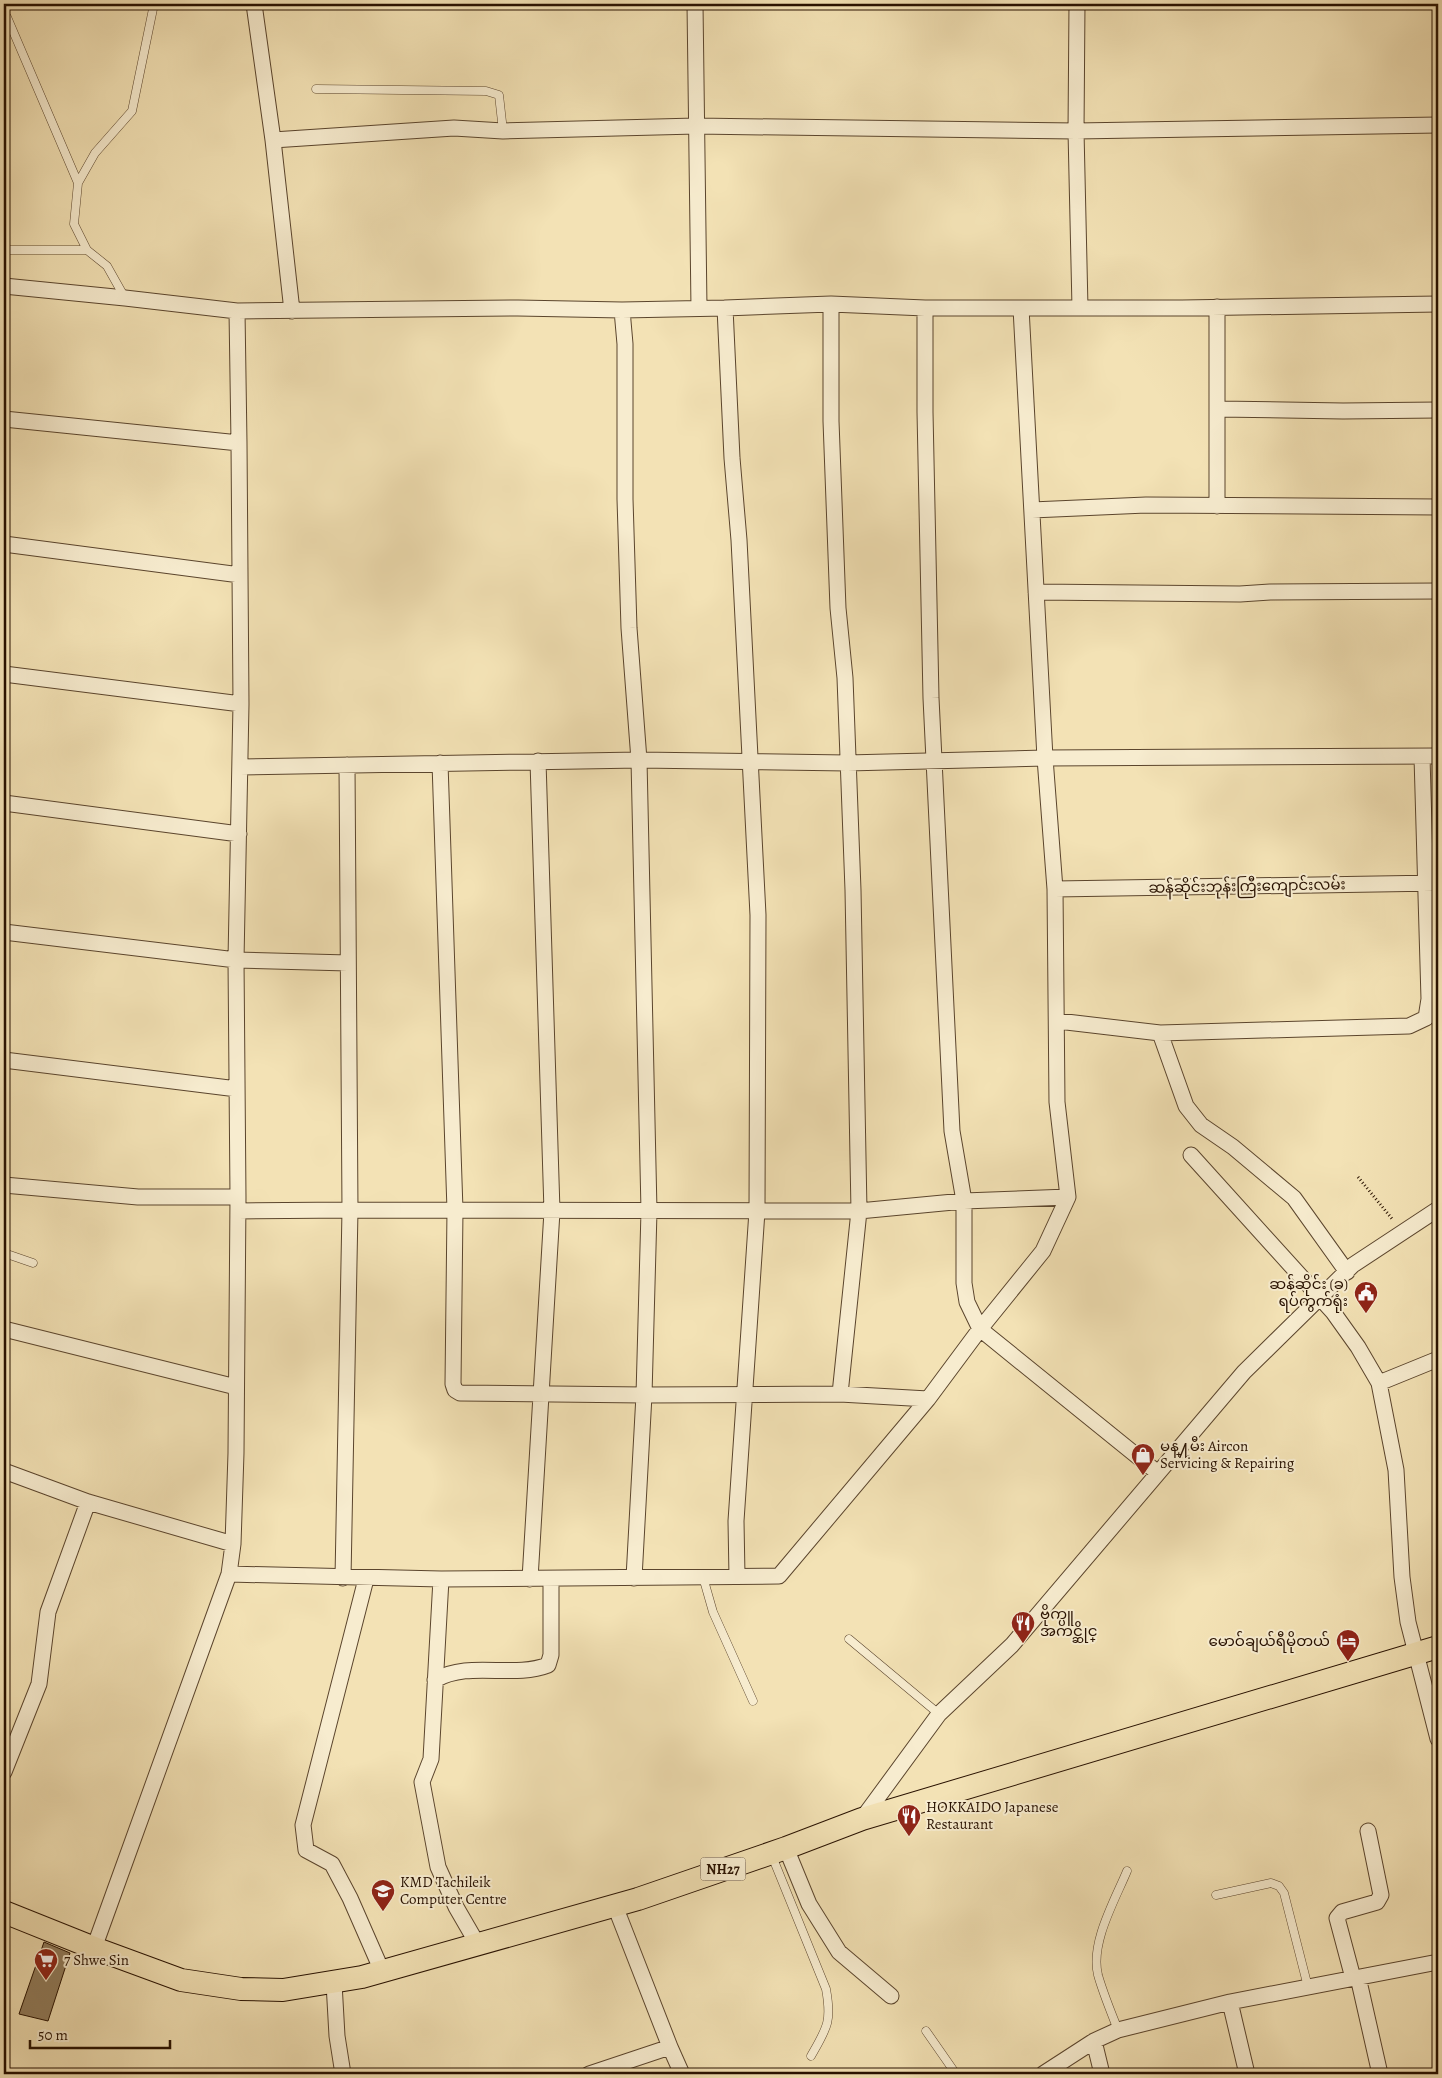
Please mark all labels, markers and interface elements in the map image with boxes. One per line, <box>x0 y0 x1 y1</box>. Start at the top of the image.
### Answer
street label: ဆန်ဆိုင်းဘုန်းကြီးကျောင်းလမ်း <box>1148 874 1346 900</box>
place label: ဆန်ဆိုင်း (ခ) ရပ်ကွက်ရုံး <box>1269 1274 1348 1313</box>
public building icon: ဆန်ဆိုင်း (ခ) ရပ်ကွက်ရုံး <box>1353 1280 1379 1314</box>
place label: မန္႔မီး Aircon Servicing & Repairing <box>1160 1436 1295 1473</box>
shop icon: မန္႔မီး Aircon Servicing & Repairing <box>1130 1442 1156 1476</box>
place label: ဗိုက္ပူ အကင္ဆိုင္ <box>1040 1604 1097 1643</box>
restaurant icon: ဗိုက္ပူ အကင္ဆိုင္ <box>1010 1610 1036 1644</box>
hotel icon: မောဝ်ချယ်ရီမိုတယ် <box>1335 1628 1361 1662</box>
place label: မောဝ်ချယ်ရီမိုတယ် <box>1209 1631 1330 1653</box>
place label: HOKKAIDO Japanese Restaurant <box>926 1797 1059 1834</box>
restaurant icon: HOKKAIDO Japanese Restaurant <box>896 1803 922 1837</box>
road number: NH27 <box>700 1858 746 1880</box>
place label: KMD Tachileik Computer Centre <box>400 1872 507 1909</box>
school or university icon: KMD Tachileik Computer Centre <box>370 1878 396 1912</box>
supermarket icon: 7 Shwe Sin <box>33 1947 59 1981</box>
place label: 7 Shwe Sin <box>64 1950 129 1970</box>
scale bar <box>30 2018 170 2050</box>
text: 50 m <box>38 2025 68 2045</box>

